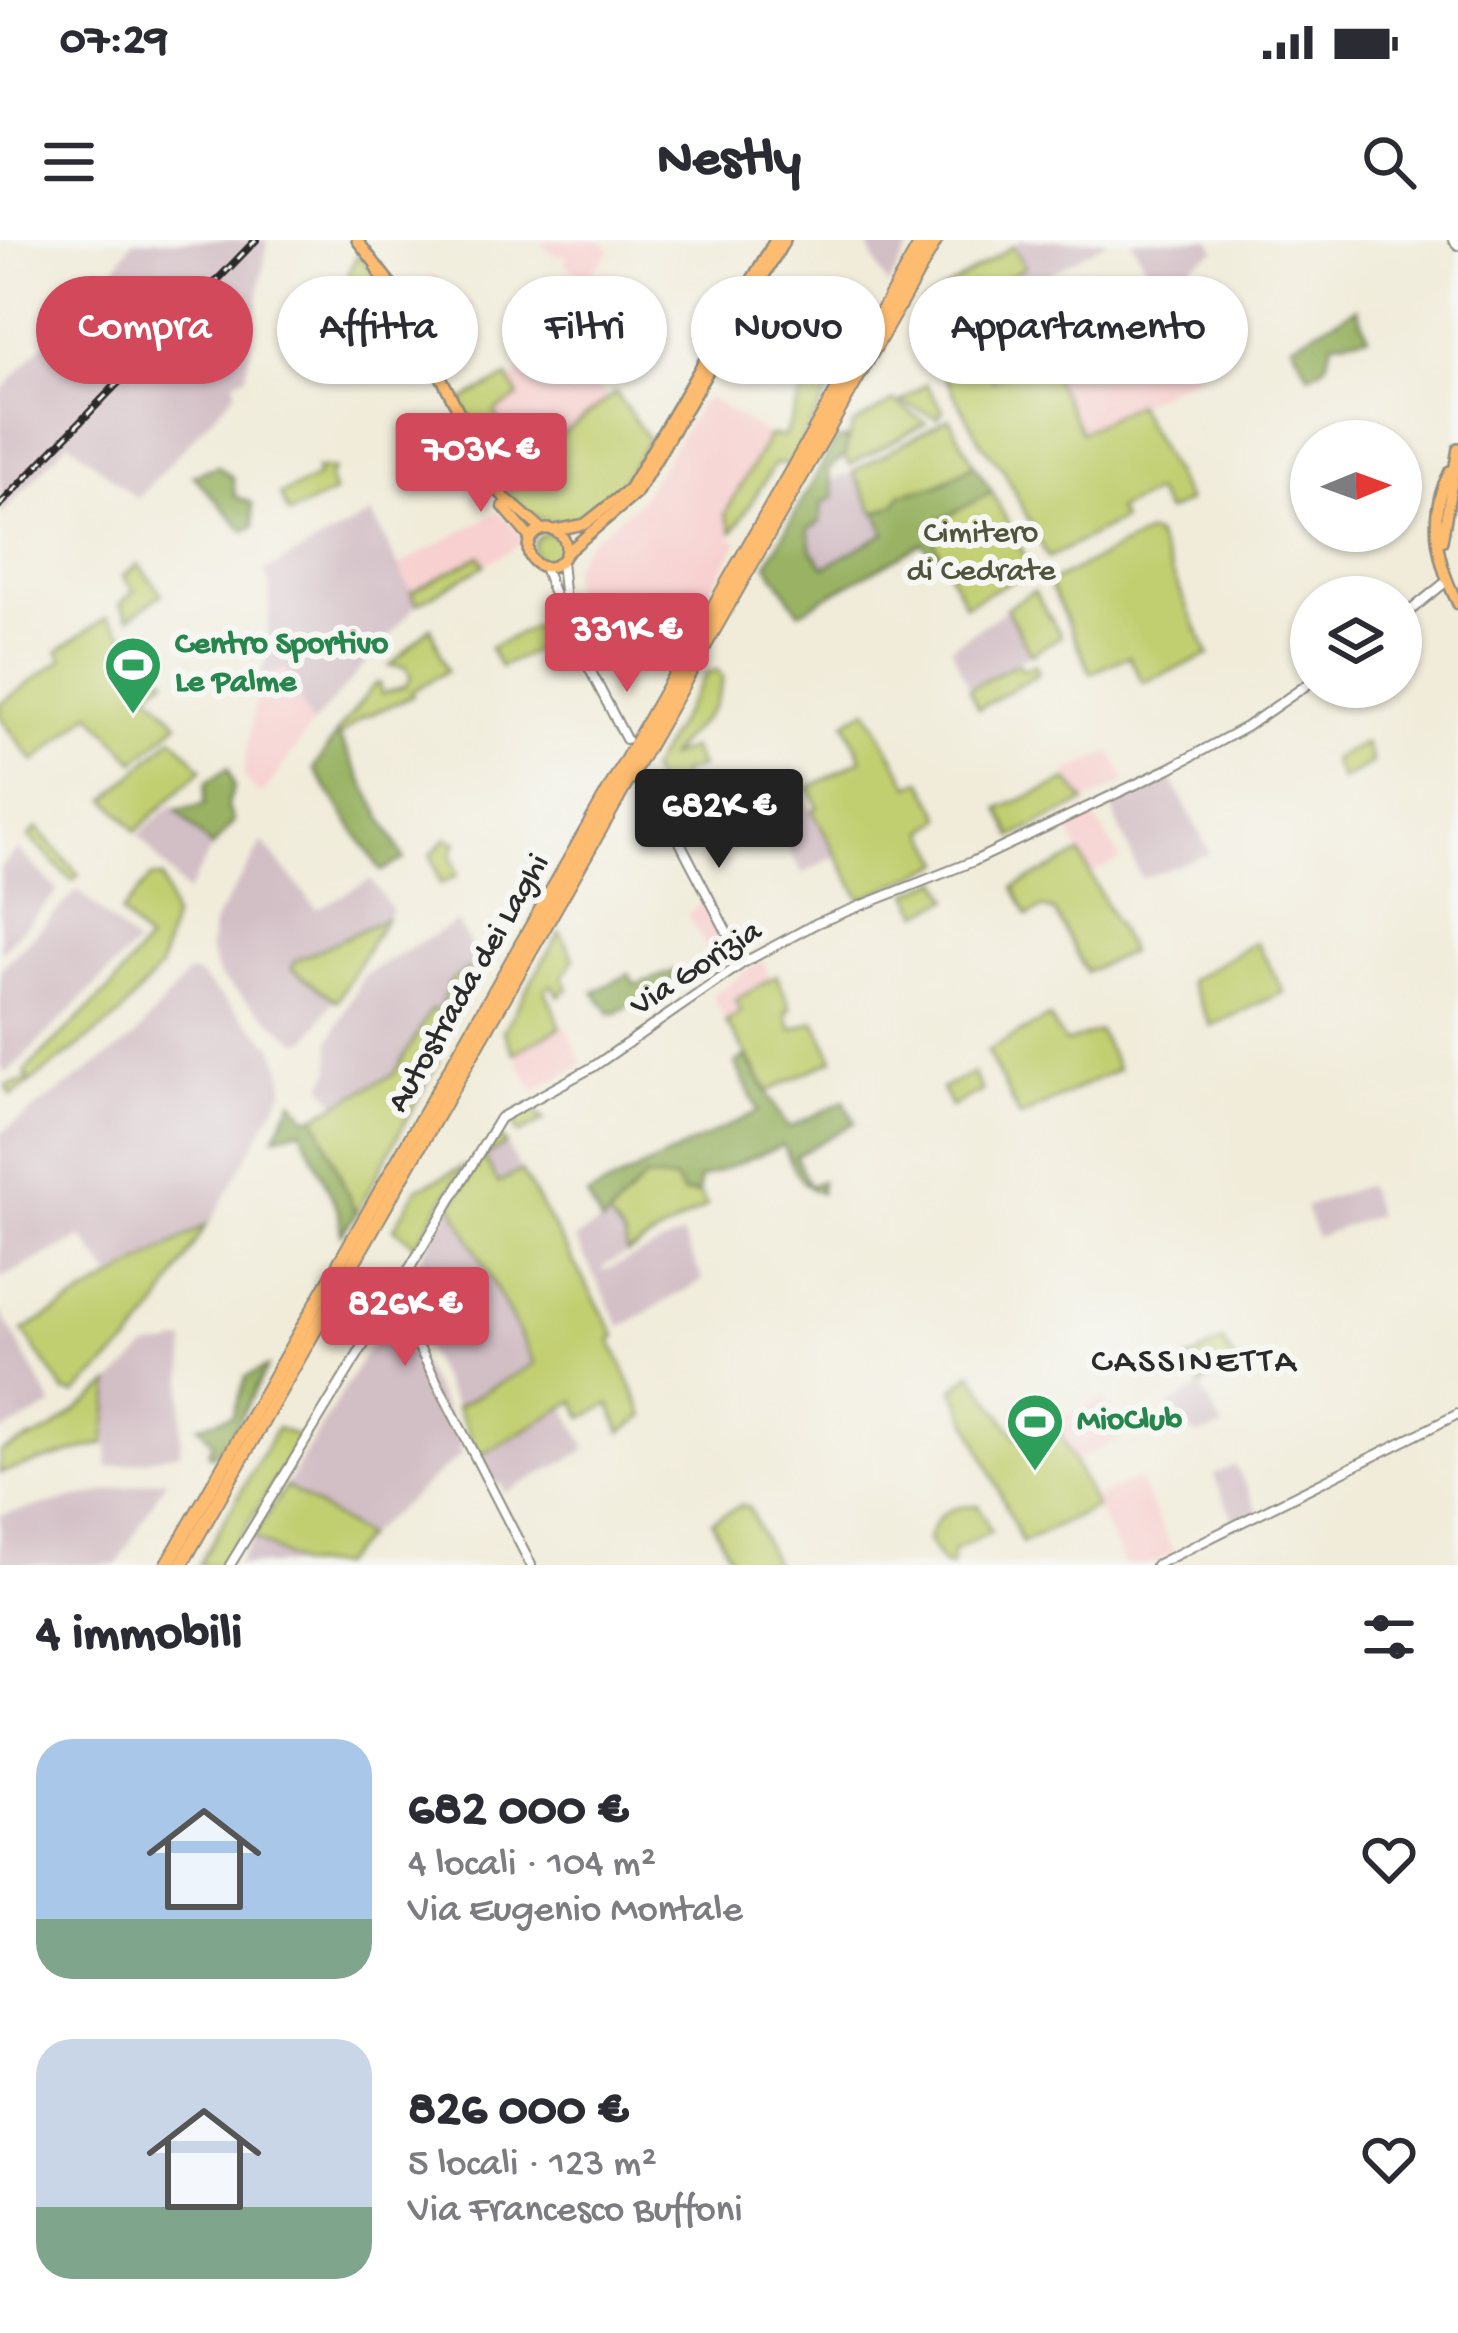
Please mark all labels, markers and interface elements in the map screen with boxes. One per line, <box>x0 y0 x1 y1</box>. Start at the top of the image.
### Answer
text: 07:29 <box>60 16 168 69</box>
icon: menu <box>36 129 102 195</box>
icon: search <box>1356 129 1422 195</box>
text: Nestly <box>657 130 801 194</box>
chip: Compra <box>36 276 253 384</box>
chip: Affitta <box>277 276 478 384</box>
chip: Filtri <box>502 276 667 384</box>
chip: Nuovo <box>691 276 885 384</box>
chip: Appartamento <box>909 276 1248 384</box>
pin: 703K € <box>383 413 579 515</box>
north arrow <box>1290 420 1422 552</box>
map controls <box>1290 420 1422 708</box>
text: 703K € <box>423 429 539 475</box>
park label: Cimitero di Cedrate <box>906 516 1056 592</box>
button: layers <box>1290 576 1422 708</box>
pin: 331K € <box>529 593 725 695</box>
text: 331K € <box>572 609 682 655</box>
place label: Centro Sportivo Le Palme <box>175 627 388 703</box>
sports icon: Centro Sportivo Le Palme <box>102 634 164 716</box>
pin: 682K € <box>621 769 817 871</box>
text: 682K € <box>662 785 776 831</box>
street label: Autostrada dei Laghi <box>381 848 559 1120</box>
street label: Via Gorizia <box>624 913 771 1027</box>
pin: 826K € <box>307 1267 503 1369</box>
text: 826K € <box>348 1283 462 1329</box>
district label: CASSINETTA <box>1091 1342 1299 1385</box>
sports icon: MioClub <box>1004 1391 1066 1473</box>
place label: MioClub <box>1077 1403 1183 1441</box>
icon: filters <box>1356 1604 1422 1670</box>
text: 4 immobili <box>36 1607 242 1667</box>
text: 682 000 € <box>408 1783 628 1843</box>
icon: home <box>132 1787 276 1931</box>
icon: heart <box>1356 1826 1422 1892</box>
text: 4 locali · 104 m² <box>408 1843 656 1889</box>
text: Via Eugenio Montale <box>408 1889 743 1935</box>
text: 826 000 € <box>408 2083 628 2143</box>
icon: home <box>132 2087 276 2231</box>
icon: heart <box>1356 2126 1422 2192</box>
text: 5 locali · 123 m² <box>408 2143 657 2189</box>
text: Via Francesco Buffoni <box>408 2189 743 2235</box>

